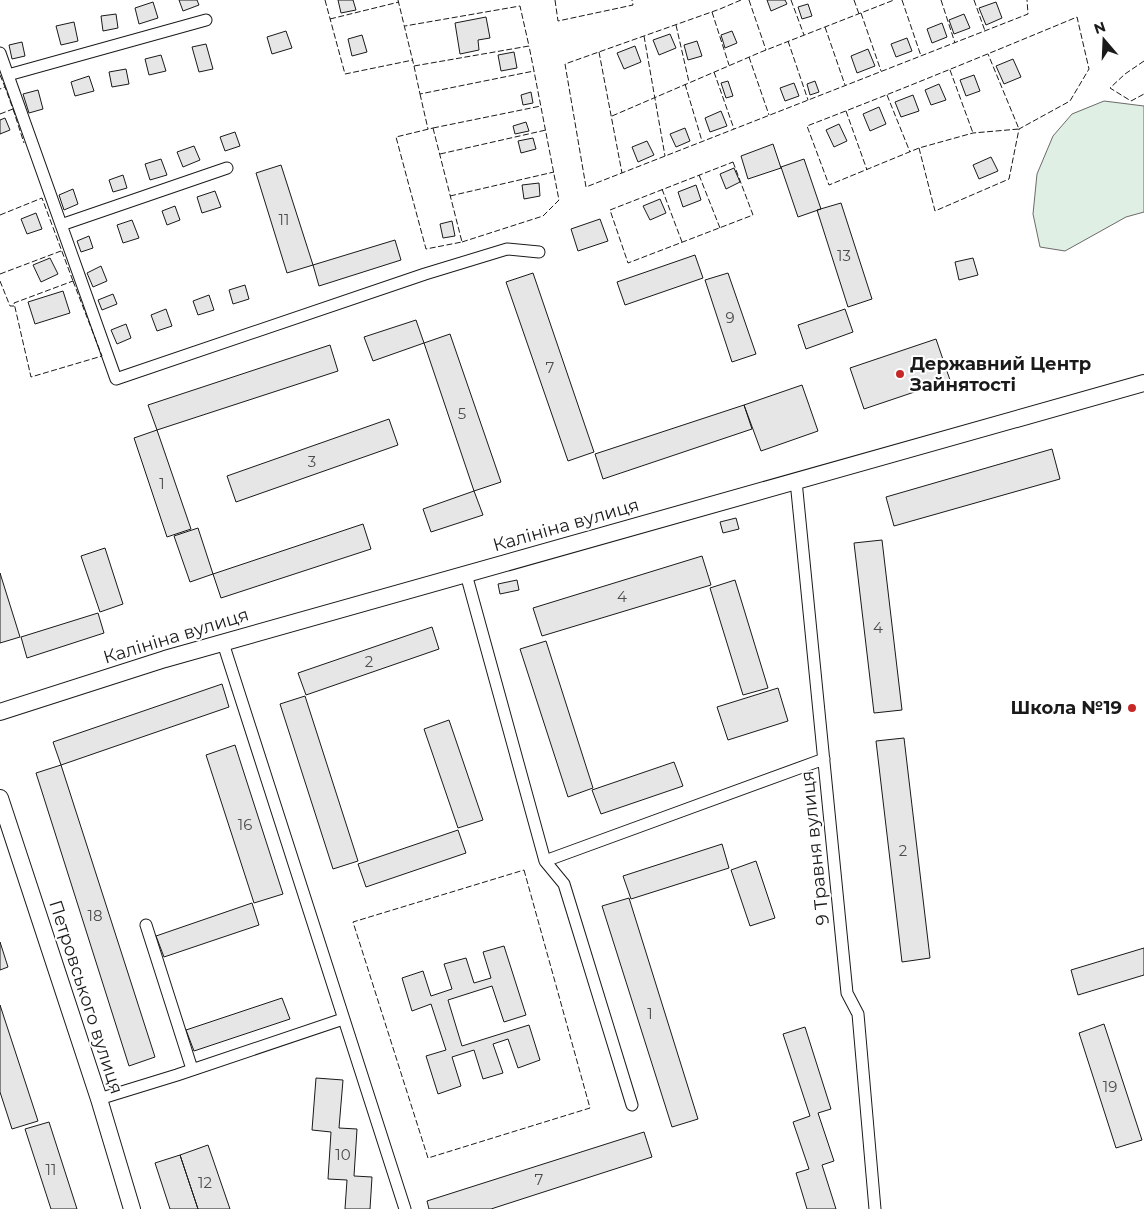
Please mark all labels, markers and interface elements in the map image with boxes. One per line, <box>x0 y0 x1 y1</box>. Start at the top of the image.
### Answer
north arrow <box>1079 15 1129 65</box>
text: N <box>1091 17 1108 38</box>
house number: 11 <box>279 210 289 229</box>
house number: 13 <box>837 246 851 265</box>
house number: 9 <box>725 308 735 327</box>
place label: Державний Центр Зайнятості <box>909 353 1091 396</box>
house number: 7 <box>546 358 555 377</box>
marker: Державний Центр Зайнятості <box>894 368 906 380</box>
house number: 5 <box>458 404 466 423</box>
house number: 3 <box>308 452 316 471</box>
house number: 1 <box>159 474 165 493</box>
street label: Калініна вулиця <box>490 494 642 556</box>
house number: 4 <box>617 587 627 606</box>
street label: Калініна вулиця <box>101 603 251 669</box>
house number: 4 <box>873 618 883 637</box>
house number: 2 <box>365 652 373 671</box>
place label: Школа №19 <box>1011 697 1122 719</box>
marker: Школа №19 <box>1126 702 1138 714</box>
street label: 9 Травня вулиця <box>796 770 834 926</box>
house number: 16 <box>238 815 252 834</box>
house number: 2 <box>899 841 907 860</box>
street label: Петровського вулиця <box>44 897 128 1097</box>
house number: 18 <box>88 906 103 925</box>
house number: 1 <box>647 1004 653 1023</box>
house number: 19 <box>1103 1077 1117 1096</box>
house number: 10 <box>335 1145 351 1164</box>
house number: 11 <box>46 1160 56 1179</box>
house number: 7 <box>535 1170 544 1189</box>
house number: 12 <box>198 1173 212 1192</box>

